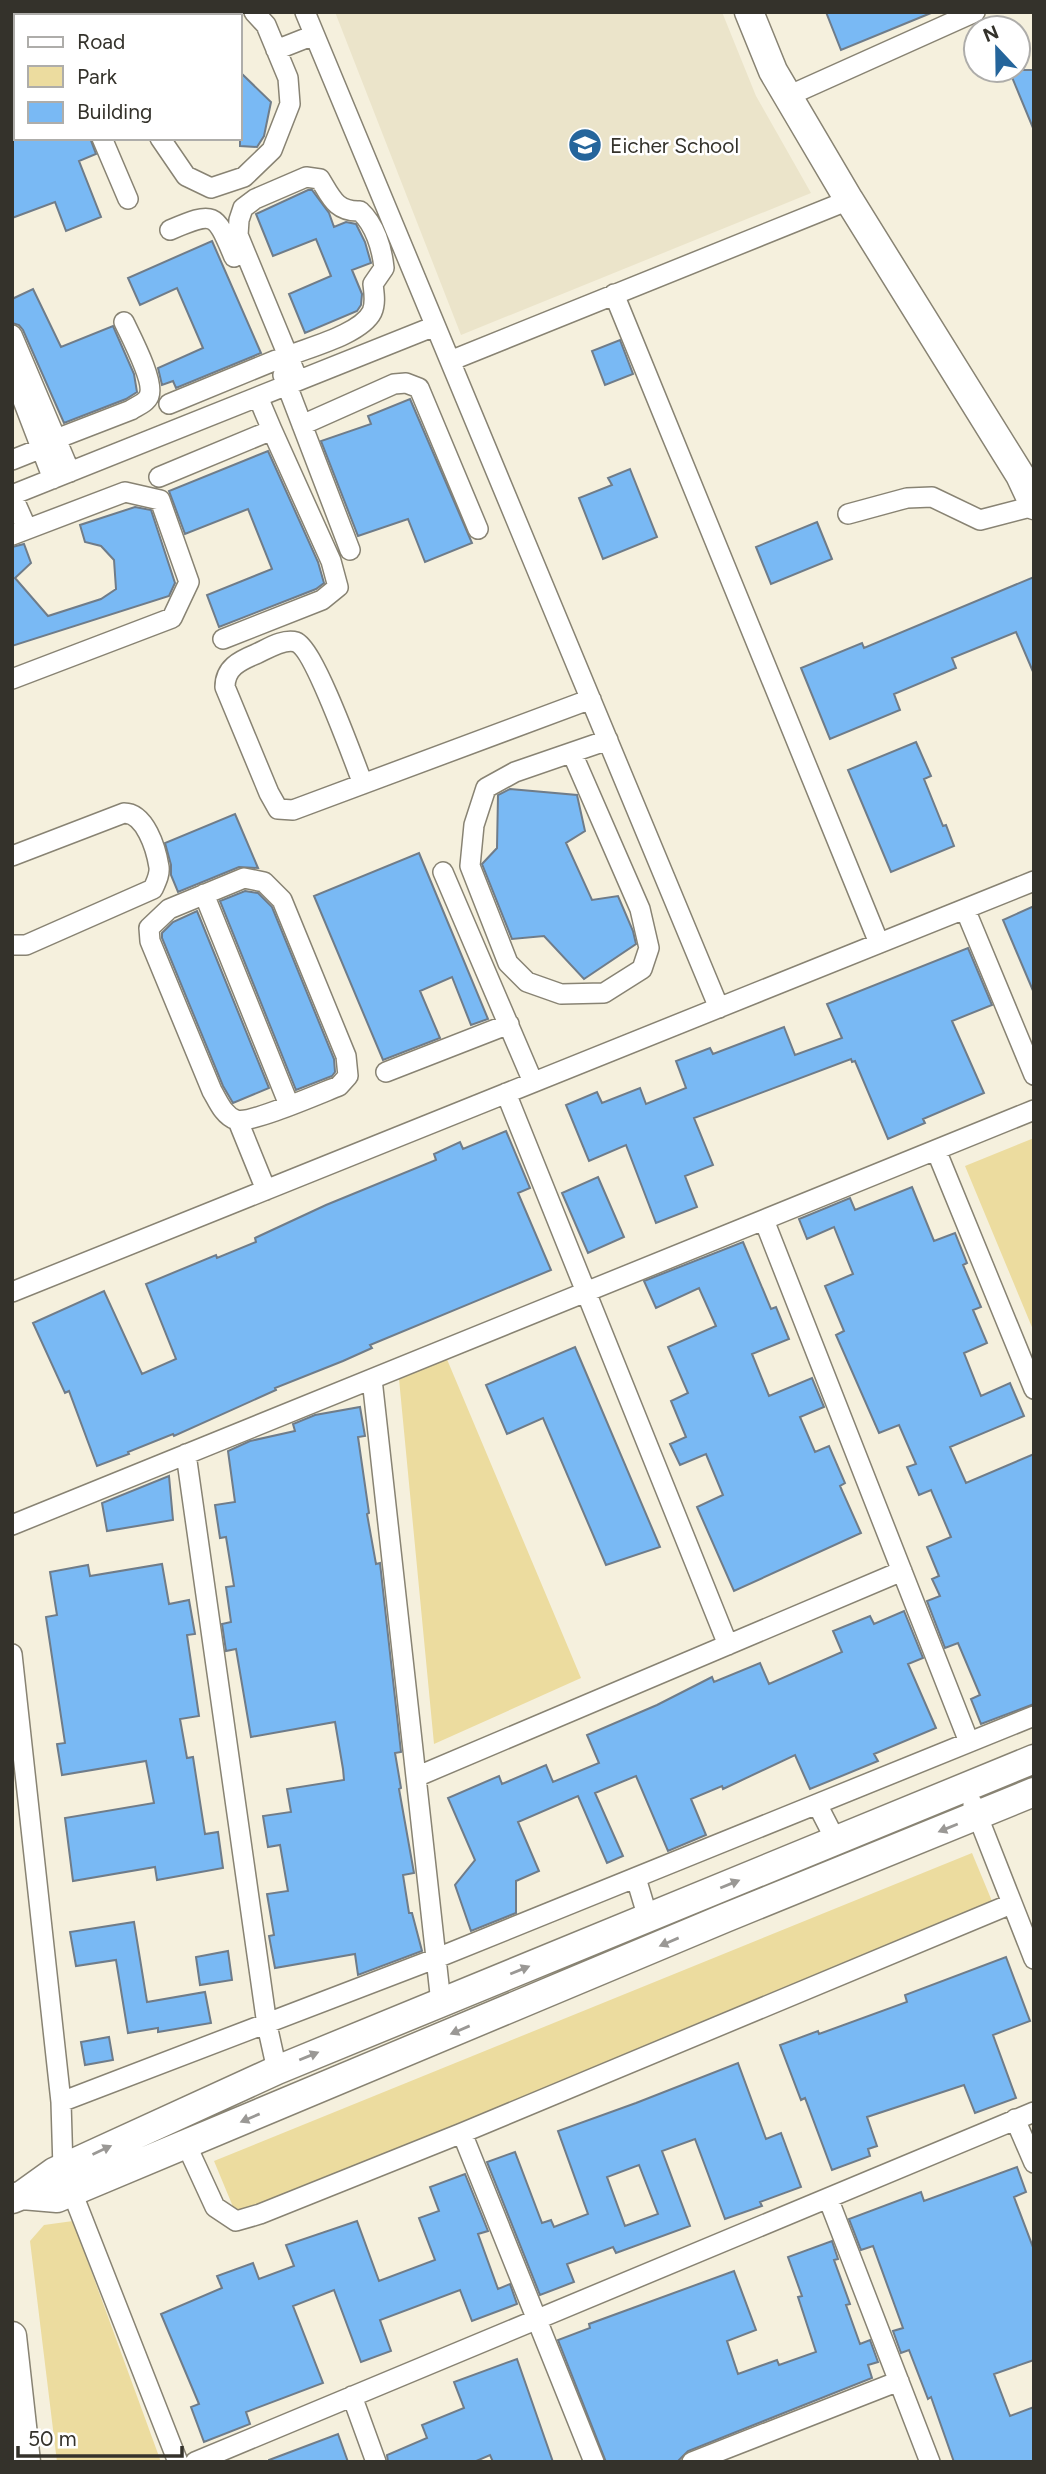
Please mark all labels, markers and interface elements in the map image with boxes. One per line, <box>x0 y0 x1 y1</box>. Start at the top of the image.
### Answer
legend <box>14 14 242 140</box>
north arrow <box>962 14 1032 84</box>
text: N <box>980 20 1002 47</box>
text: Road <box>77 29 125 54</box>
text: Park <box>77 64 118 89</box>
text: Building <box>77 99 152 124</box>
school or university icon: Eicher School <box>566 126 604 164</box>
place label: Eicher School <box>610 133 739 158</box>
one-way arrow <box>938 1823 959 1834</box>
one-way arrow <box>720 1878 741 1889</box>
one-way arrow <box>659 1936 680 1947</box>
one-way arrow <box>510 1965 531 1976</box>
one-way arrow <box>449 2024 470 2035</box>
one-way arrow <box>299 2051 320 2062</box>
one-way arrow <box>239 2112 260 2123</box>
one-way arrow <box>92 2145 112 2156</box>
scale bar <box>18 2414 182 2458</box>
text: 50 m <box>28 2426 77 2451</box>

